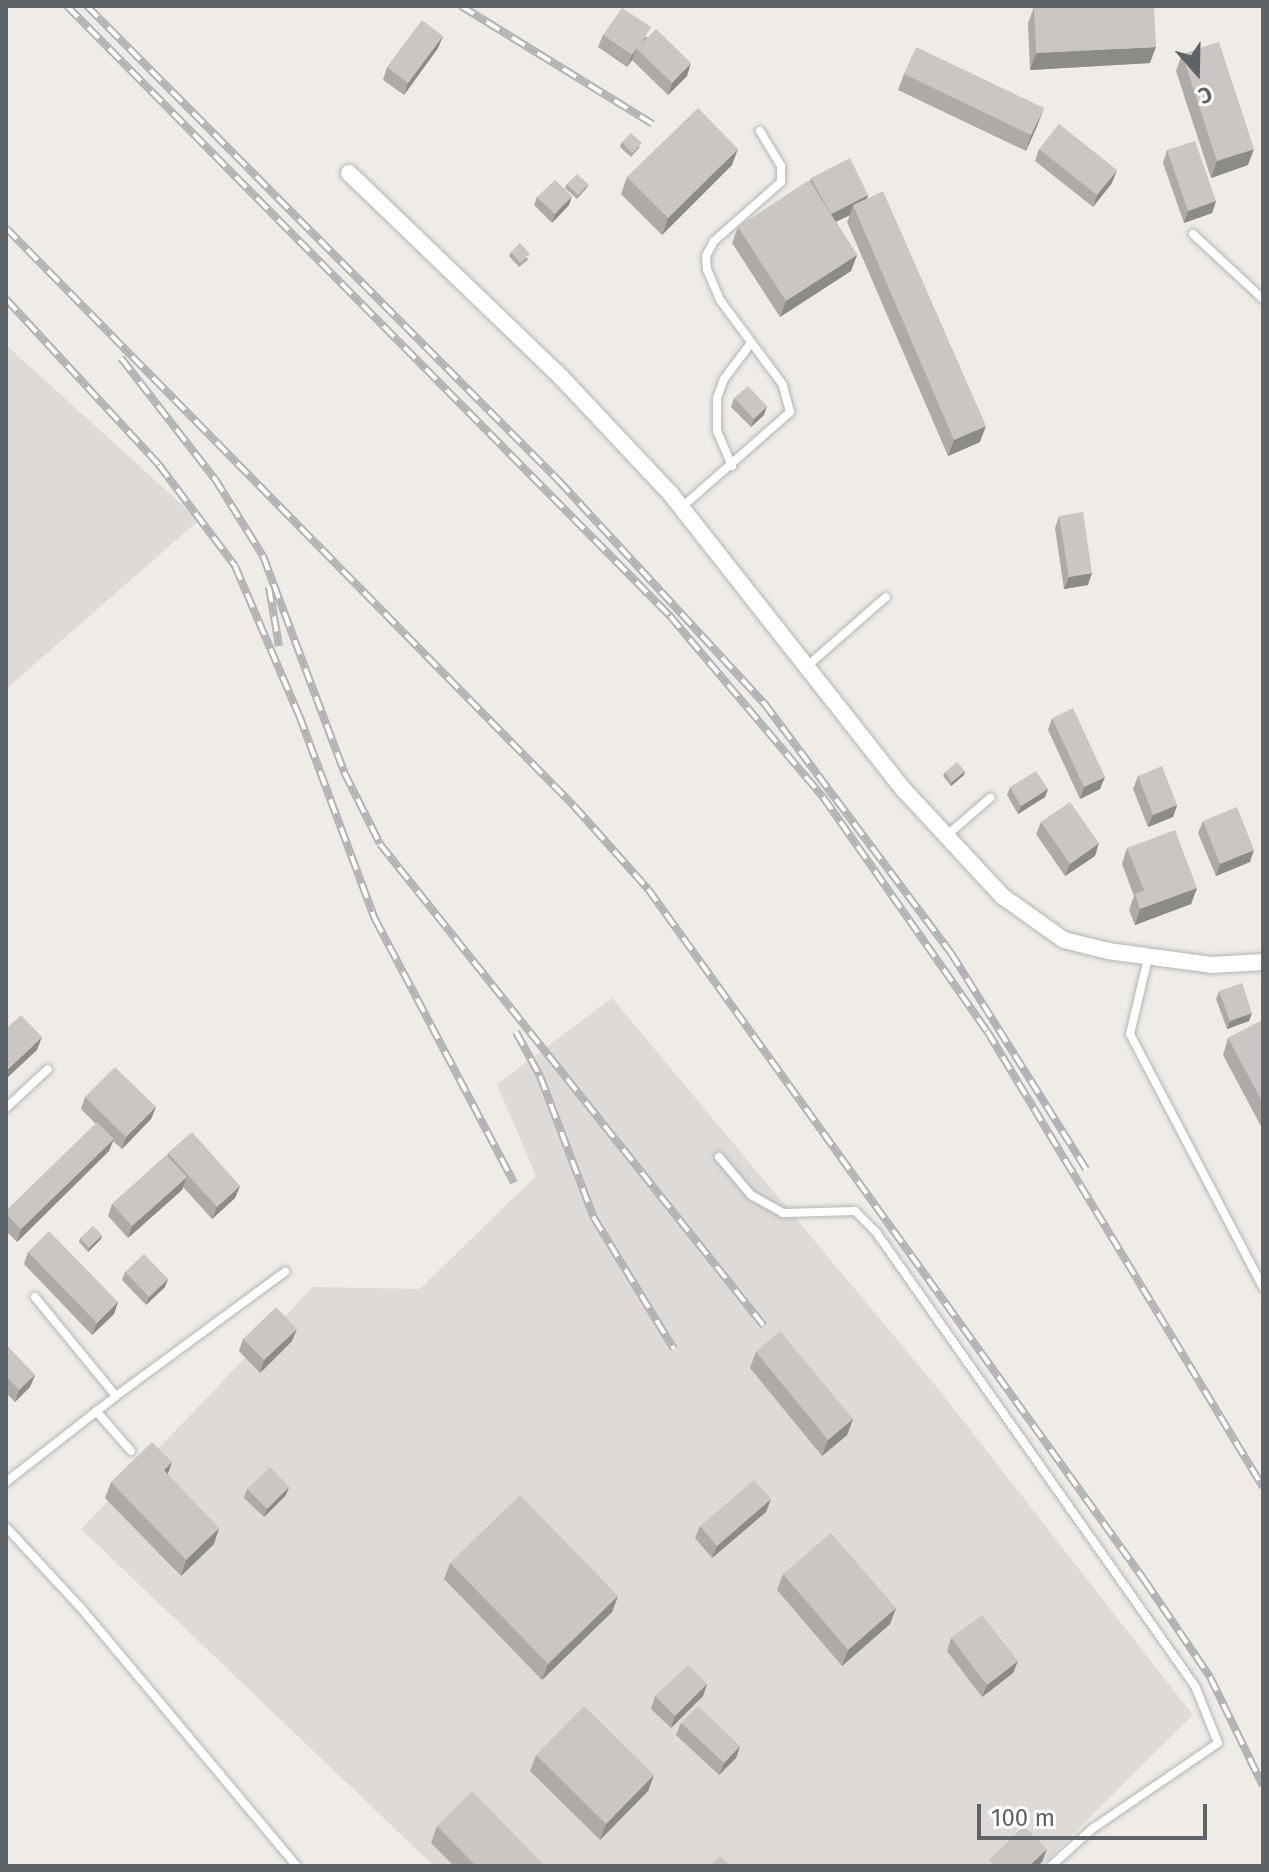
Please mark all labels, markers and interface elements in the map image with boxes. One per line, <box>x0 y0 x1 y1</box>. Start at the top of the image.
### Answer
north arrow <box>1157 32 1237 112</box>
text: С <box>1195 80 1216 110</box>
scale bar <box>981 1788 1211 1838</box>
text: 100 m <box>991 1804 1055 1832</box>

